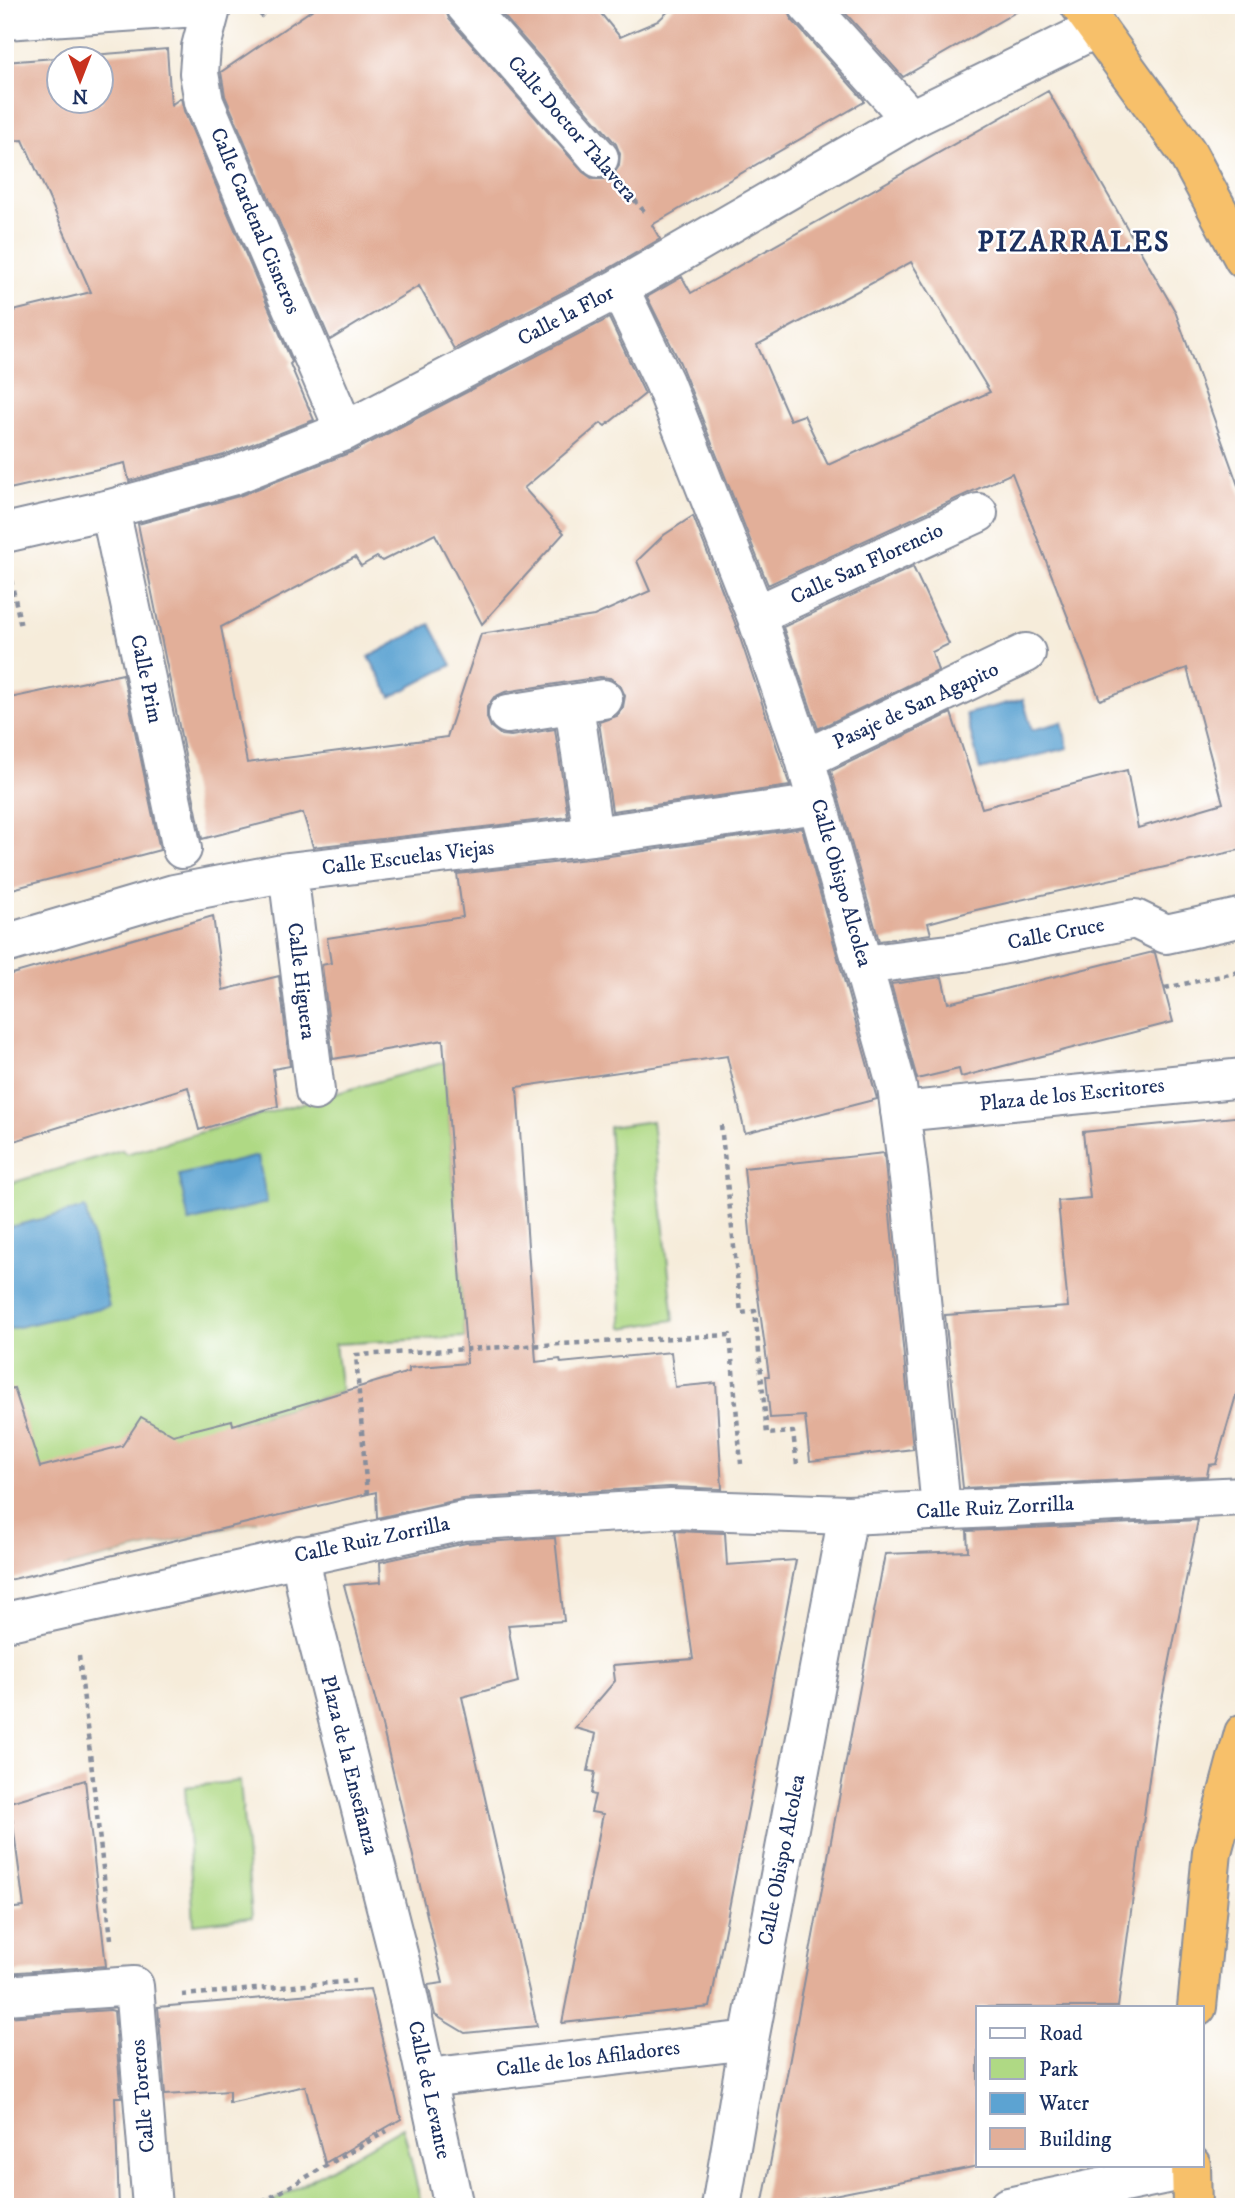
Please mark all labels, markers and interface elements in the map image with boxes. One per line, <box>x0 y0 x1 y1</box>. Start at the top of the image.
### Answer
north arrow <box>46 46 116 116</box>
street label: Calle Doctor Talavera <box>501 50 643 208</box>
text: N <box>72 84 88 107</box>
street label: Calle Cardenal Cisneros <box>204 124 306 318</box>
district label: PIZARRALES <box>977 225 1171 260</box>
street label: Calle la Flor <box>513 280 619 352</box>
street label: Calle San Florencio <box>787 517 947 611</box>
street label: Calle Prim <box>124 632 168 726</box>
street label: Pasaje de San Agapito <box>829 656 1003 756</box>
street label: Calle Obispo Alcolea <box>805 796 877 970</box>
street label: Calle Escuelas Viejas <box>320 835 496 881</box>
street label: Calle Cruce <box>1005 912 1107 956</box>
street label: Calle Higuera <box>281 921 321 1041</box>
street label: Plaza de los Escritores <box>978 1072 1166 1118</box>
street label: Calle Ruiz Zorrilla <box>915 1491 1075 1525</box>
street label: Calle Ruiz Zorrilla <box>292 1511 452 1569</box>
street label: Plaza de la Enseñanza <box>314 1673 384 1857</box>
street label: Calle Obispo Alcolea <box>753 1772 811 1948</box>
legend <box>976 2006 1204 2166</box>
street label: Calle de Levante <box>402 2019 456 2162</box>
text: Road <box>1039 2021 1083 2047</box>
street label: Calle de los Afiladores <box>495 2035 681 2083</box>
street label: Calle Toreros <box>125 2038 161 2154</box>
text: Park <box>1039 2057 1079 2083</box>
text: Water <box>1038 2091 1089 2117</box>
text: Building <box>1039 2127 1112 2153</box>

